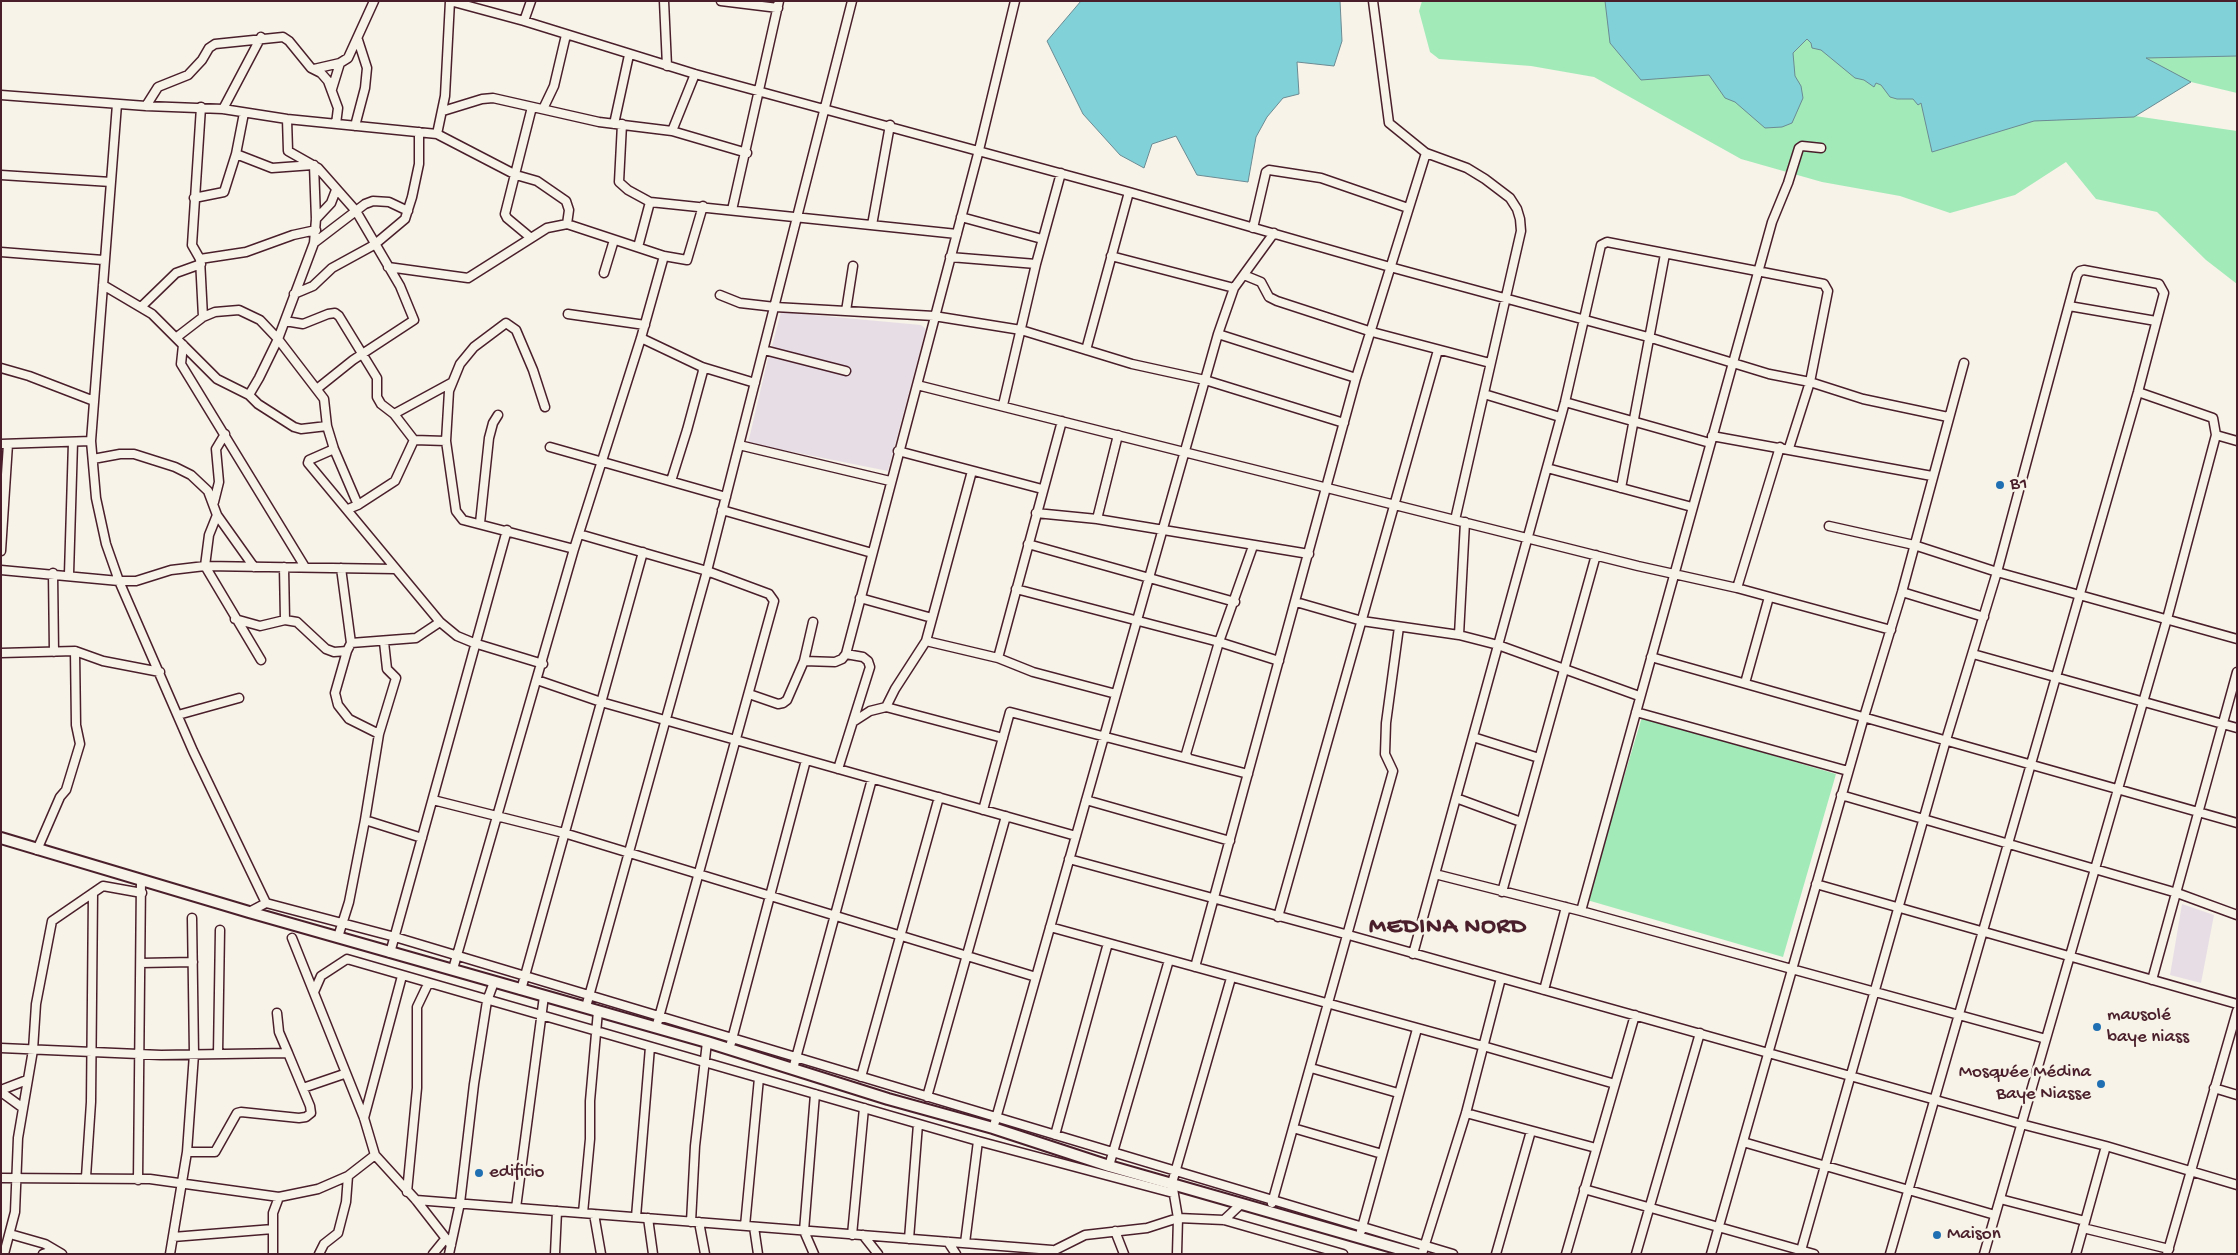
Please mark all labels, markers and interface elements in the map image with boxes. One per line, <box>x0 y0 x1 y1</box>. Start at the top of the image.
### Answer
place label: B1 <box>2010 474 2027 496</box>
marker: B1 <box>1994 479 2006 491</box>
district label: MEDINA NORD <box>1368 914 1528 942</box>
place label: mausolé baye niass <box>2107 1005 2189 1049</box>
marker: mausolé baye niass <box>2091 1021 2103 1033</box>
place label: Mosquée Médina Baye Niasse <box>1959 1062 2091 1106</box>
marker: Mosquée Médina Baye Niasse <box>2095 1078 2107 1090</box>
place label: edificio <box>489 1162 544 1184</box>
marker: edificio <box>473 1167 485 1179</box>
place label: Maison <box>1947 1224 2001 1246</box>
marker: Maison <box>1931 1229 1943 1241</box>

